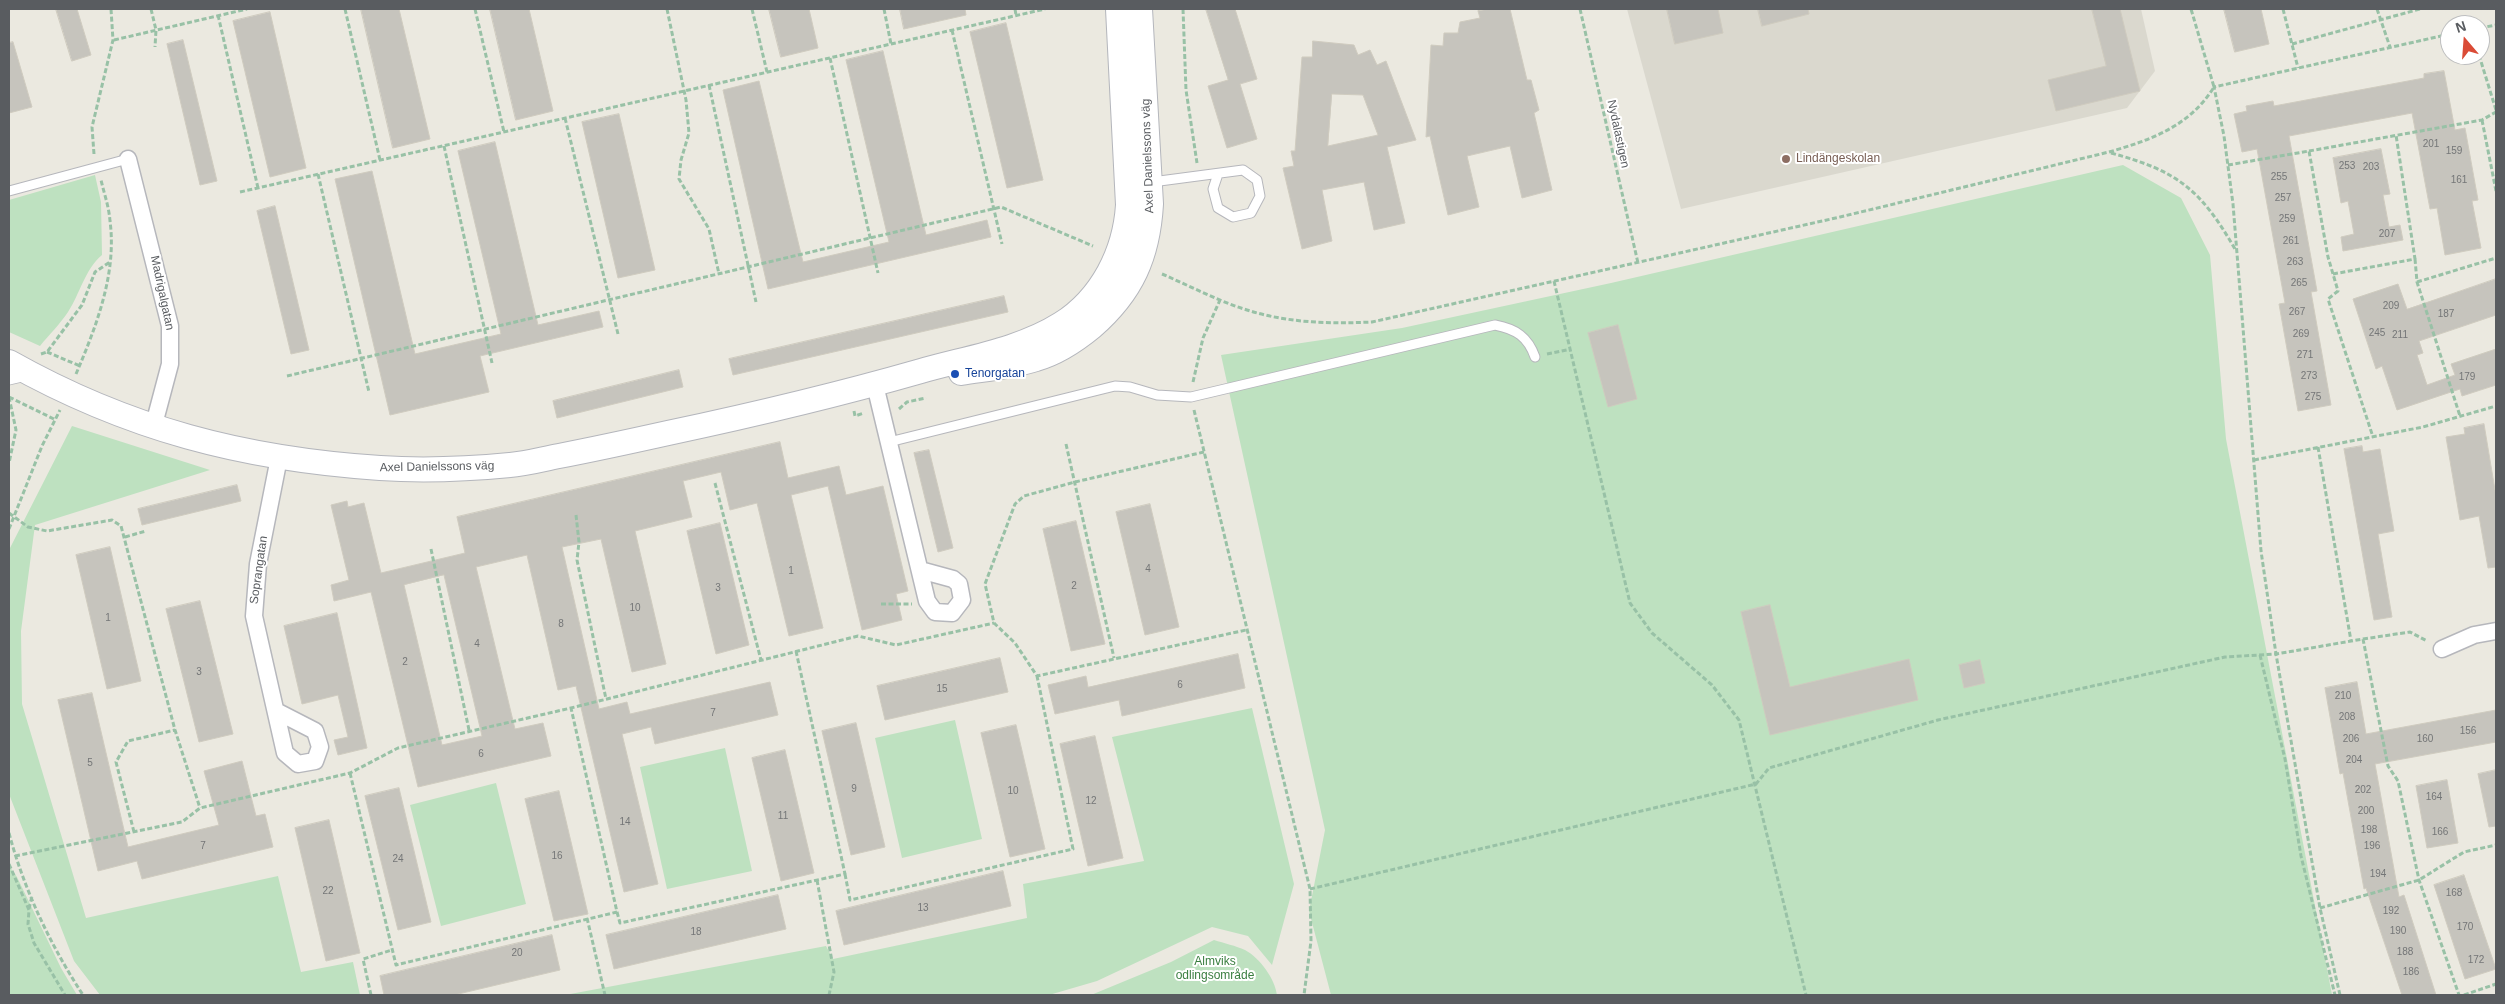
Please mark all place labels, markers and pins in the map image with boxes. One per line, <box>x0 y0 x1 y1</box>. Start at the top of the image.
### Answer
place label: Lindängeskolan <box>1796 152 1880 166</box>
marker: Lindängeskolan <box>1780 153 1792 165</box>
place label: Tenorgatan <box>965 367 1025 381</box>
marker: Tenorgatan <box>949 368 961 380</box>

